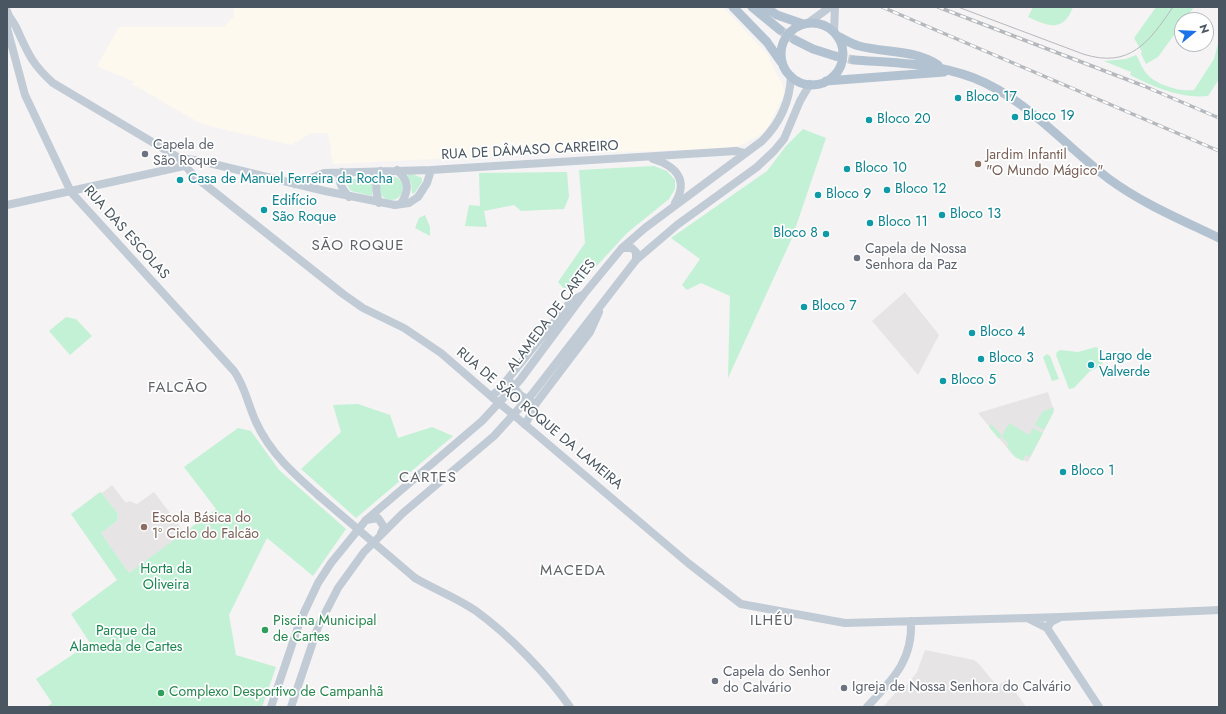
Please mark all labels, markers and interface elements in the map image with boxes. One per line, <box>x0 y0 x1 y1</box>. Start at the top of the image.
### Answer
north arrow <box>1174 12 1214 52</box>
text: N <box>1196 22 1213 35</box>
place label: Bloco 17 <box>966 90 1017 106</box>
marker: Bloco 17 <box>953 93 963 103</box>
place label: Bloco 19 <box>1023 109 1075 125</box>
place label: Bloco 20 <box>877 112 931 128</box>
marker: Bloco 19 <box>1010 112 1020 122</box>
marker: Bloco 20 <box>864 115 874 125</box>
place label: Capela de São Roque <box>153 138 217 170</box>
street label: RUA DE DÂMASO CARREIRO <box>441 138 619 164</box>
place label: Jardim Infantil "O Mundo Mágico" <box>986 148 1103 180</box>
marker: Capela de São Roque <box>140 149 150 159</box>
marker: Jardim Infantil "O Mundo Mágico" <box>973 159 983 169</box>
place label: Bloco 10 <box>855 161 907 177</box>
marker: Bloco 10 <box>842 164 852 174</box>
place label: Casa de Manuel Ferreira da Rocha <box>188 172 393 188</box>
marker: Casa de Manuel Ferreira da Rocha <box>175 175 185 185</box>
place label: Bloco 12 <box>895 182 946 198</box>
street label: RUA DAS ESCOLAS <box>80 183 172 283</box>
marker: Bloco 12 <box>882 185 892 195</box>
place label: Bloco 9 <box>826 187 871 203</box>
marker: Bloco 9 <box>813 190 823 200</box>
place label: Edifício São Roque <box>272 194 336 226</box>
marker: Edifício São Roque <box>259 205 269 215</box>
place label: Bloco 13 <box>950 207 1001 223</box>
marker: Bloco 13 <box>937 210 947 220</box>
place label: Bloco 11 <box>878 215 928 231</box>
marker: Bloco 11 <box>865 218 875 228</box>
place label: Bloco 8 <box>773 226 818 242</box>
marker: Bloco 8 <box>821 229 831 239</box>
district label: SÃO ROQUE <box>312 237 404 255</box>
place label: Capela de Nossa Senhora da Paz <box>865 242 967 274</box>
marker: Capela de Nossa Senhora da Paz <box>852 253 862 263</box>
street label: ALAMEDA DE CARTES <box>504 256 600 376</box>
place label: Bloco 7 <box>812 299 857 315</box>
marker: Bloco 7 <box>799 302 809 312</box>
place label: Bloco 4 <box>980 325 1025 341</box>
marker: Bloco 4 <box>967 328 977 338</box>
street label: RUA DE SÃO ROQUE DA LAMEIRA <box>452 344 626 494</box>
place label: Largo de Valverde <box>1099 349 1152 382</box>
place label: Bloco 3 <box>989 351 1034 367</box>
marker: Bloco 3 <box>976 354 986 364</box>
marker: Largo de Valverde <box>1086 360 1096 370</box>
place label: Bloco 5 <box>951 373 996 389</box>
marker: Bloco 5 <box>938 376 948 386</box>
district label: FALCÃO <box>148 379 208 397</box>
place label: Bloco 1 <box>1071 464 1115 480</box>
marker: Bloco 1 <box>1058 467 1068 477</box>
district label: CARTES <box>399 469 457 487</box>
place label: Escola Básica do 1º Ciclo do Falcão <box>152 511 259 544</box>
marker: Escola Básica do 1º Ciclo do Falcão <box>139 522 149 532</box>
park label: Horta da Oliveira <box>140 562 192 594</box>
district label: MACEDA <box>540 562 606 580</box>
district label: ILHÉU <box>750 612 794 630</box>
place label: Piscina Municipal de Cartes <box>273 614 377 646</box>
park label: Parque da Alameda de Cartes <box>70 624 182 656</box>
marker: Piscina Municipal de Cartes <box>260 625 270 635</box>
place label: Capela do Senhor do Calvário <box>723 665 831 698</box>
marker: Capela do Senhor do Calvário <box>710 676 720 686</box>
place label: Igreja de Nossa Senhora do Calvário <box>852 680 1071 696</box>
marker: Igreja de Nossa Senhora do Calvário <box>839 683 849 693</box>
place label: Complexo Desportivo de Campanhã <box>169 685 383 701</box>
marker: Complexo Desportivo de Campanhã <box>156 688 166 698</box>

